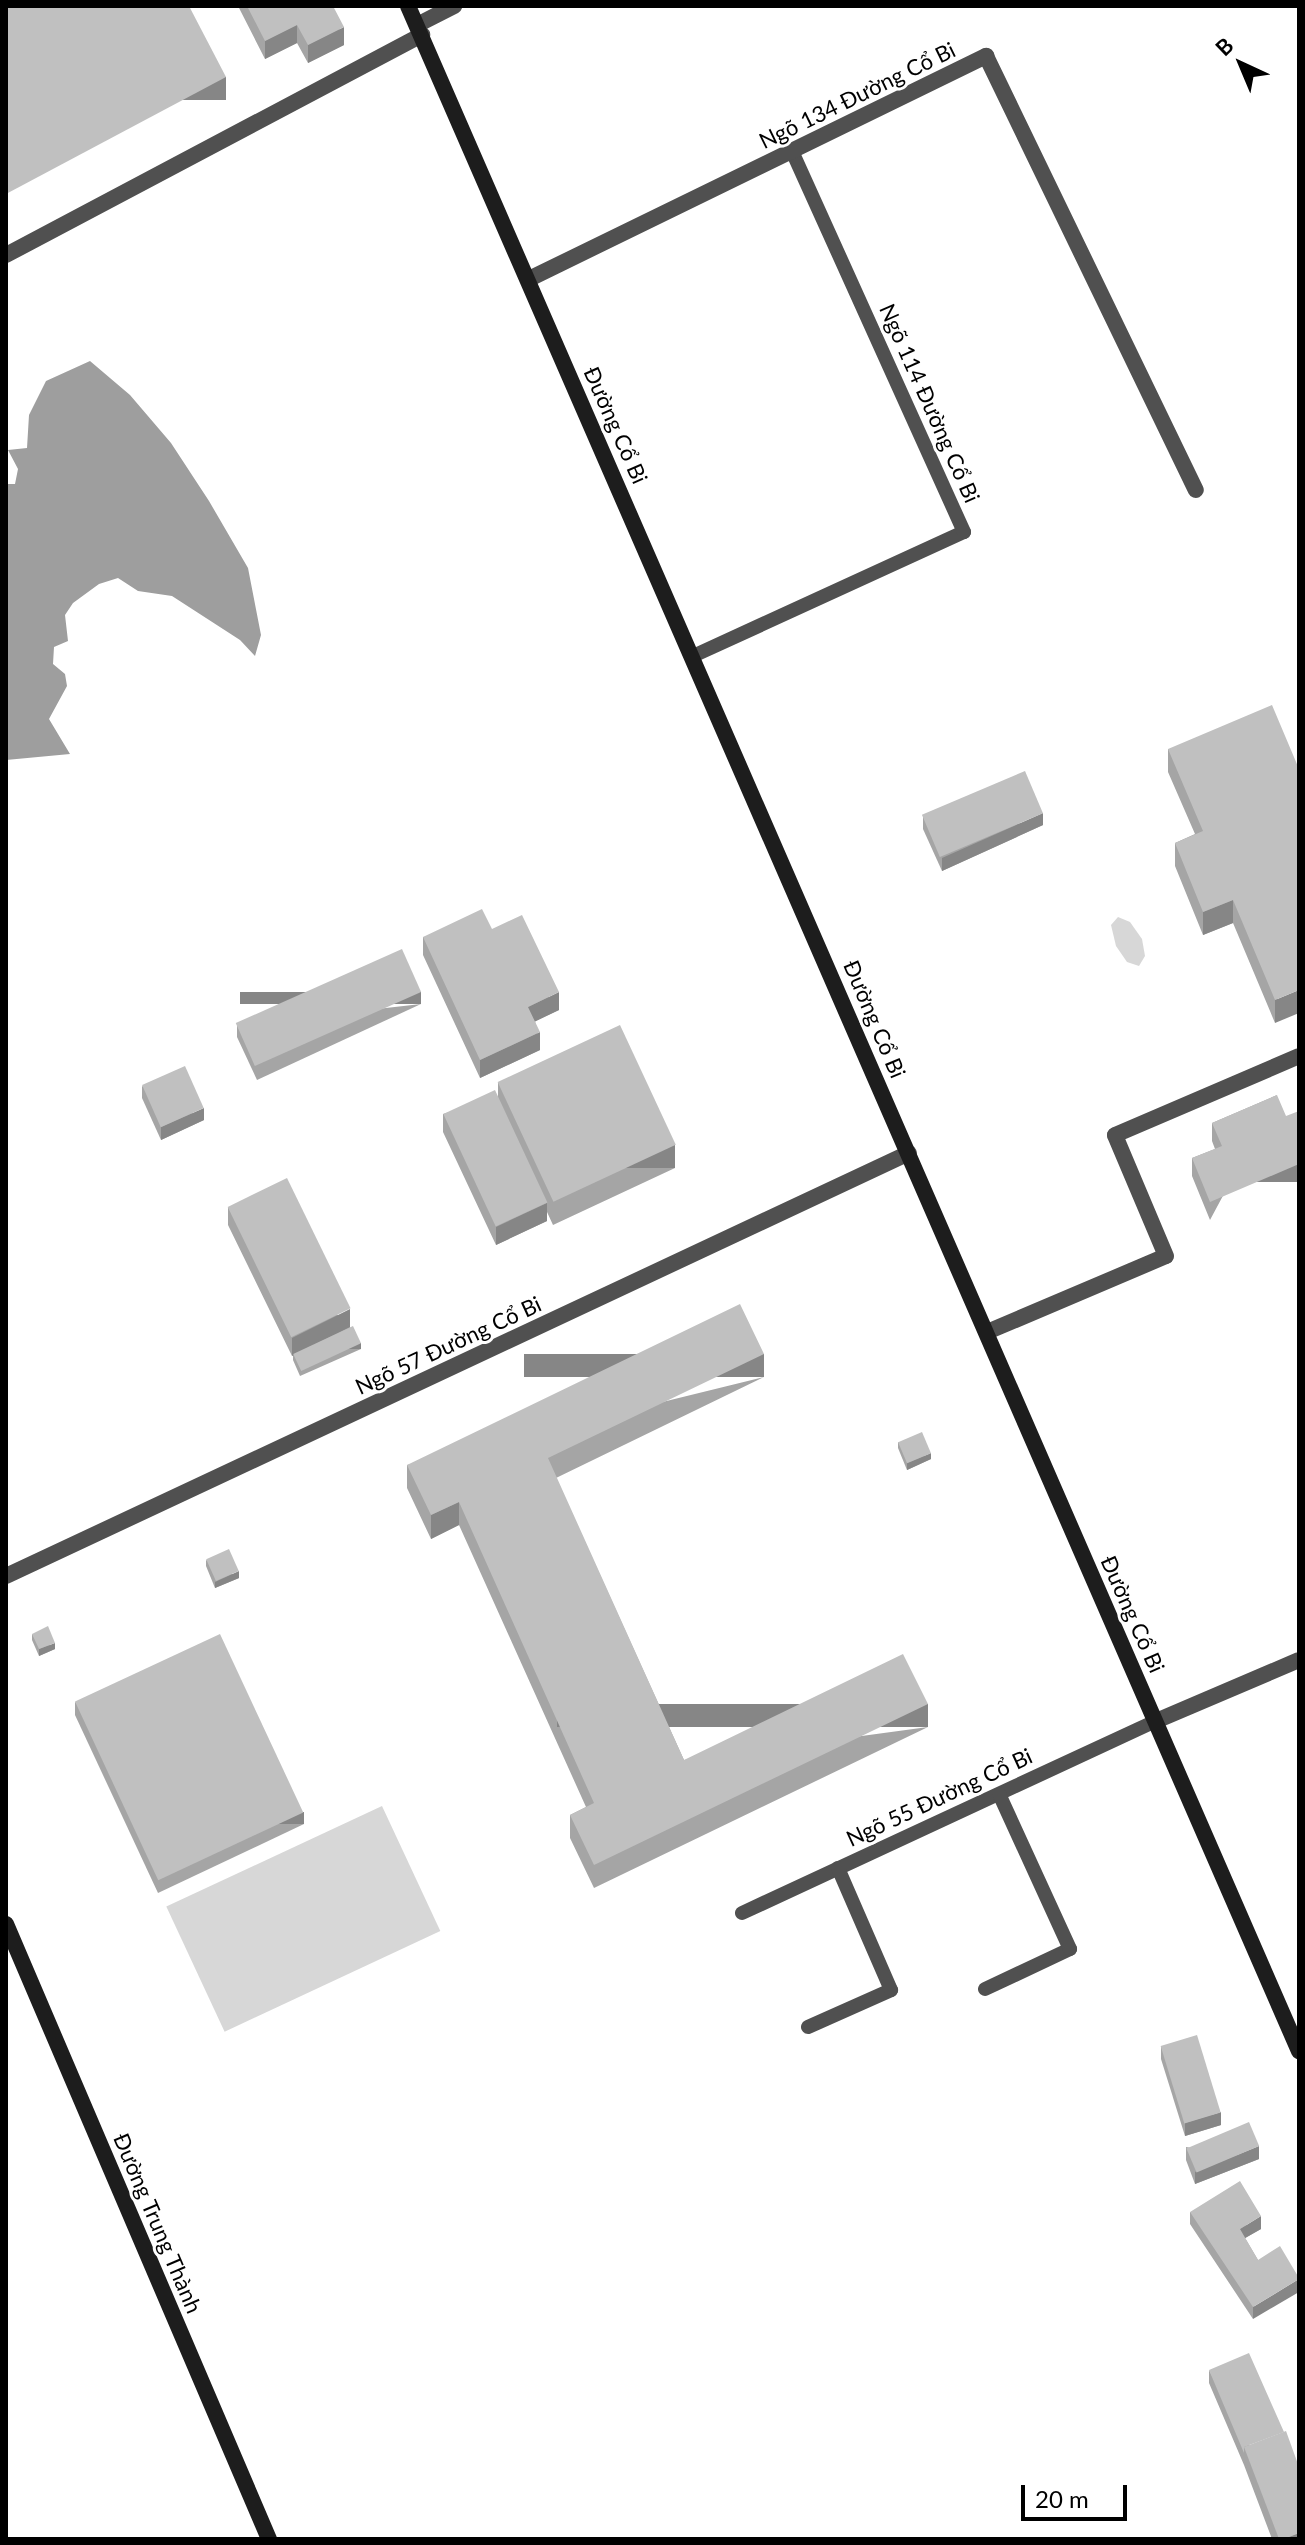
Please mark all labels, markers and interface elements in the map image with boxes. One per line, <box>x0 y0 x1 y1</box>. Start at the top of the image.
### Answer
north arrow <box>1201 24 1281 104</box>
text: B <box>1209 32 1239 61</box>
street label: Ngõ 134 Đường Cổ Bi <box>755 36 959 154</box>
street label: Ngõ 114 Đường Cổ Bi <box>874 299 986 507</box>
street label: Đường Cổ Bi <box>578 362 654 488</box>
street label: Đường Cổ Bi <box>838 956 912 1082</box>
street label: Ngõ 57 Đường Cổ Bi <box>351 1290 545 1400</box>
street label: Đường Cổ Bi <box>1095 1551 1171 1677</box>
street label: Ngõ 55 Đường Cổ Bi <box>842 1742 1036 1852</box>
street label: Đường Trung Thành <box>108 2128 208 2318</box>
scale bar <box>1025 2469 1131 2519</box>
text: 20 m <box>1035 2484 1089 2513</box>

